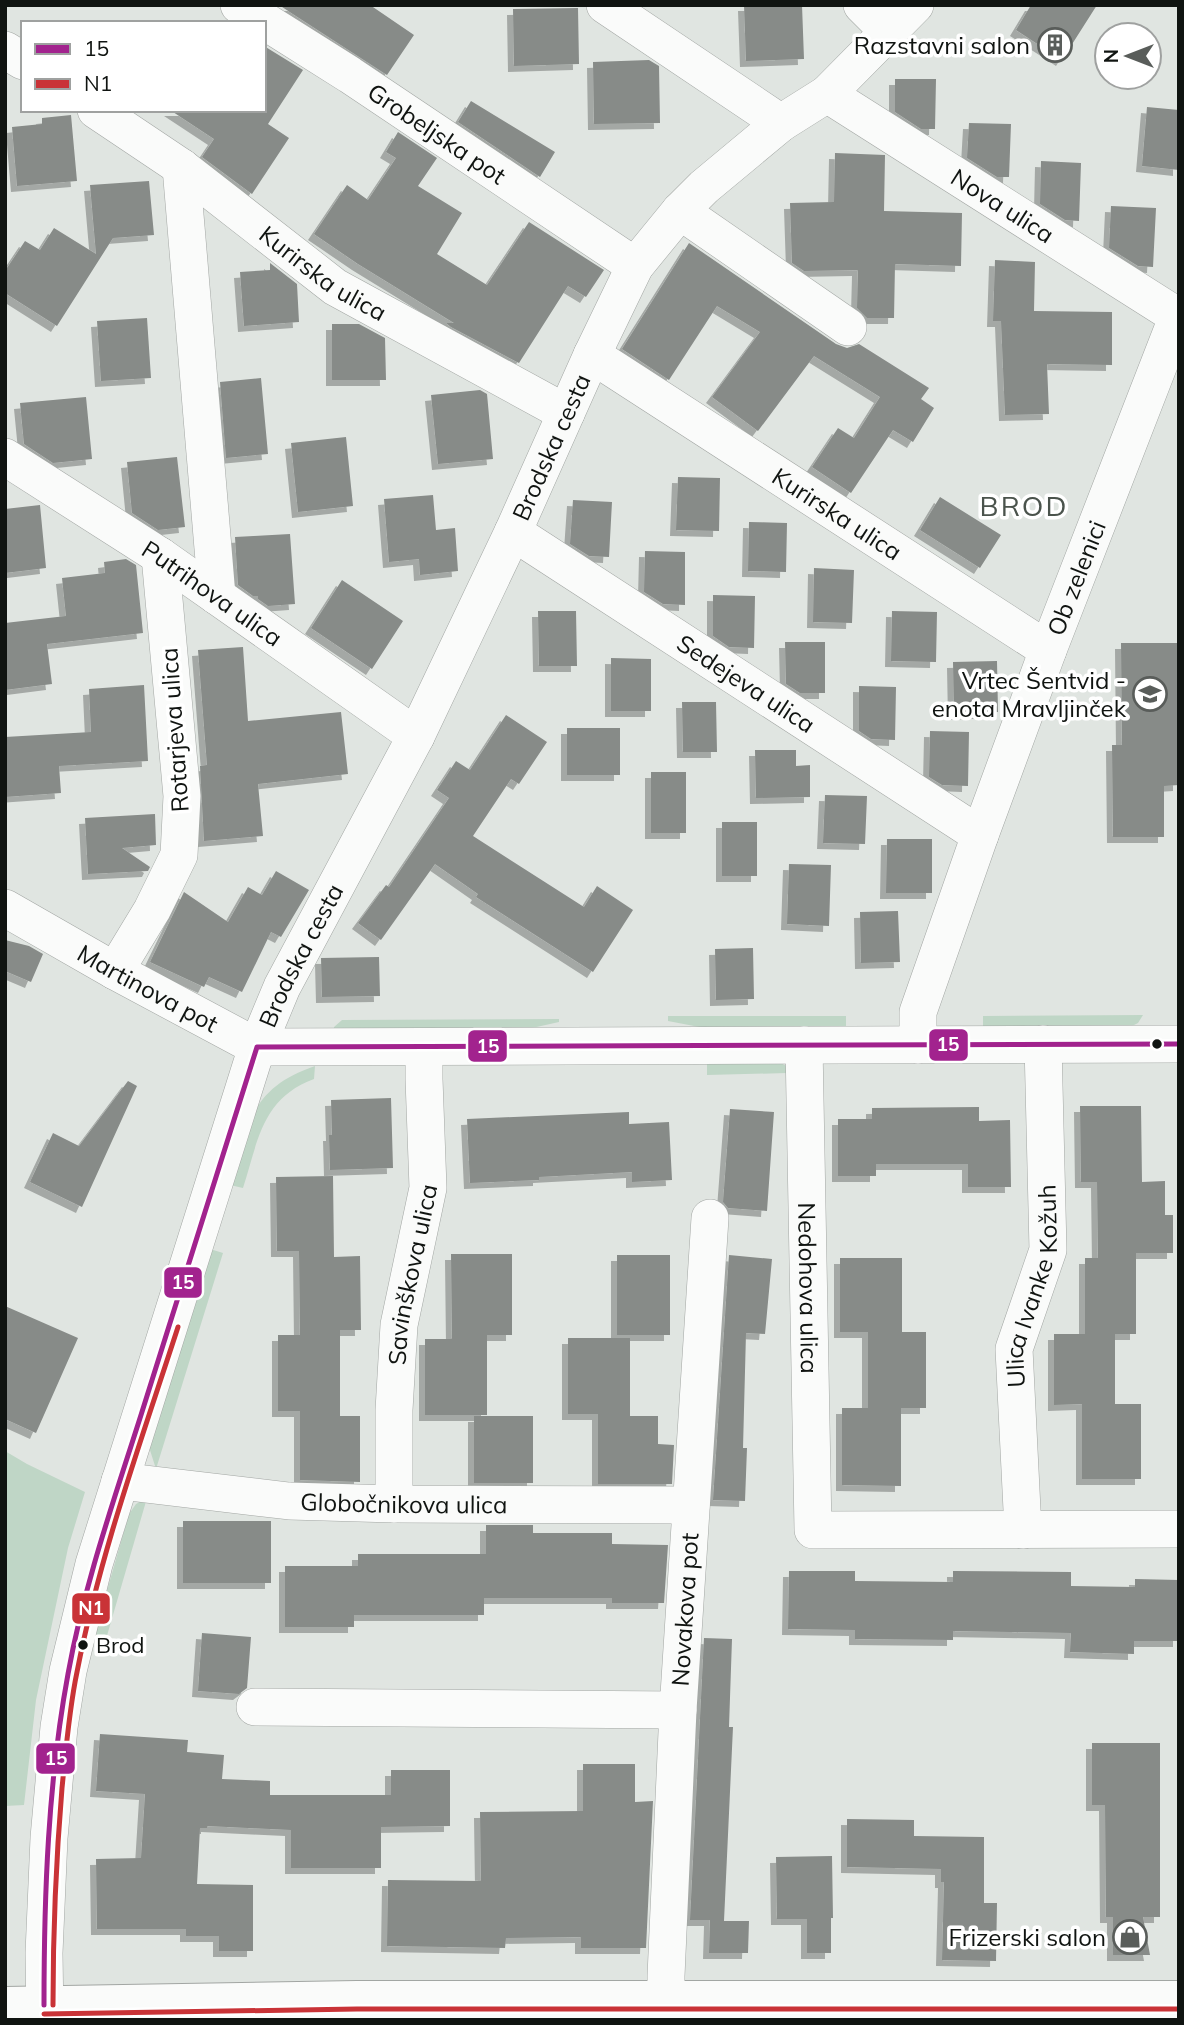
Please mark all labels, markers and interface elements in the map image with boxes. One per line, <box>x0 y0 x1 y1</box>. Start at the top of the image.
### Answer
legend <box>21 21 266 112</box>
north arrow <box>1093 21 1163 91</box>
building icon: Razstavni salon <box>1036 26 1074 64</box>
place label: Razstavni salon <box>854 30 1030 60</box>
text: 15 <box>84 35 109 61</box>
text: N <box>1099 49 1123 63</box>
text: N1 <box>84 70 112 96</box>
street label: Grobeljska pot <box>362 76 512 190</box>
street label: Nova ulica <box>946 162 1060 249</box>
street label: Kurirska ulica <box>253 219 392 327</box>
street label: Brodska cesta <box>505 369 597 525</box>
street label: Kurirska ulica <box>767 461 908 566</box>
district label: BROD <box>980 488 1068 523</box>
street label: Ob zelenici <box>1040 516 1112 640</box>
street label: Putrihova ulica <box>137 534 288 652</box>
street label: Sedejeva ulica <box>671 628 821 739</box>
street label: Rotarjeva ulica <box>153 647 195 813</box>
place label: Vrtec Šentvid - enota Mravljinček <box>932 665 1127 723</box>
school or university icon: Vrtec Šentvid - enota Mravljinček <box>1131 675 1169 713</box>
street label: Brodska cesta <box>252 878 349 1032</box>
street label: Martinova pot <box>72 938 224 1039</box>
line badge: 15 <box>928 1028 969 1062</box>
line badge: 15 <box>467 1029 508 1063</box>
text: 15 <box>937 1032 959 1056</box>
text: 15 <box>477 1034 499 1058</box>
unlabelled marker <box>1150 1037 1164 1051</box>
street label: Savinškova ulica <box>382 1181 443 1366</box>
street label: Ulica Ivanke Kožuh <box>999 1184 1063 1388</box>
street label: Nedohova ulica <box>792 1202 825 1374</box>
line badge: 15 <box>163 1266 203 1299</box>
text: 15 <box>172 1270 194 1294</box>
street label: Globočnikova ulica <box>300 1486 507 1519</box>
street label: Novakova pot <box>665 1532 704 1687</box>
line badge: N1 <box>71 1592 111 1625</box>
text: N1 <box>78 1596 104 1620</box>
place label: Brod <box>96 1631 145 1659</box>
marker: Brod <box>76 1638 90 1652</box>
line badge: 15 <box>35 1742 76 1775</box>
text: 15 <box>45 1746 67 1770</box>
shop icon: Frizerski salon <box>1111 1918 1149 1956</box>
place label: Frizerski salon <box>948 1922 1106 1952</box>

